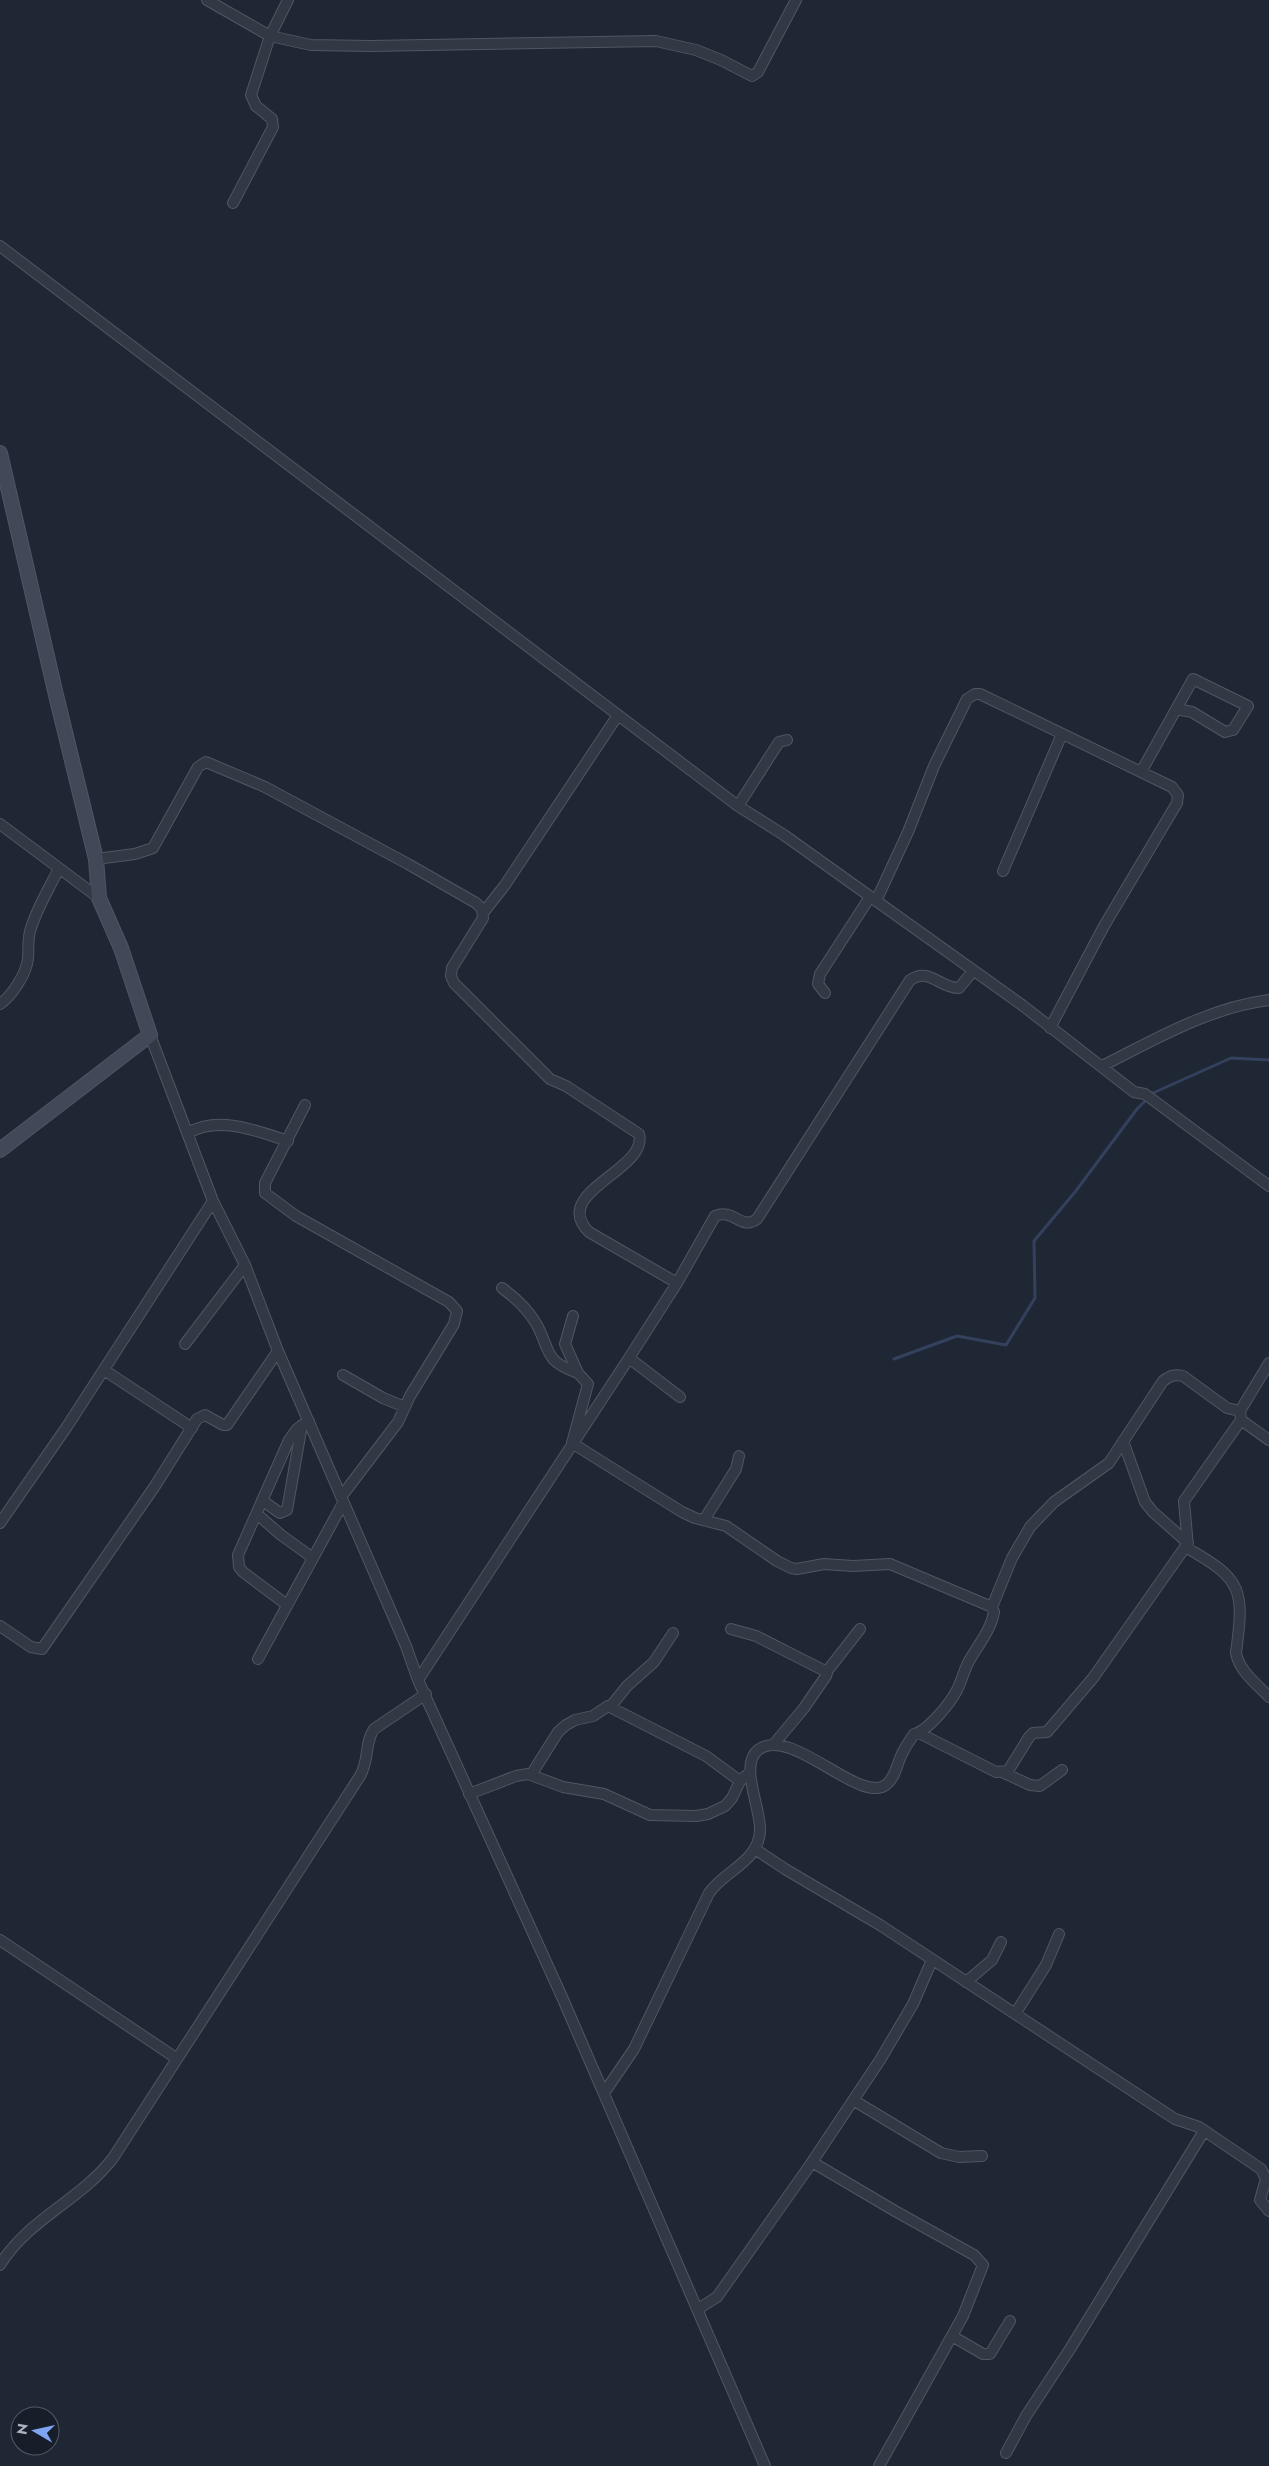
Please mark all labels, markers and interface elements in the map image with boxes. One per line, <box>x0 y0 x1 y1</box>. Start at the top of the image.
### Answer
north arrow <box>10 2406 60 2456</box>
text: N <box>11 2422 33 2436</box>

